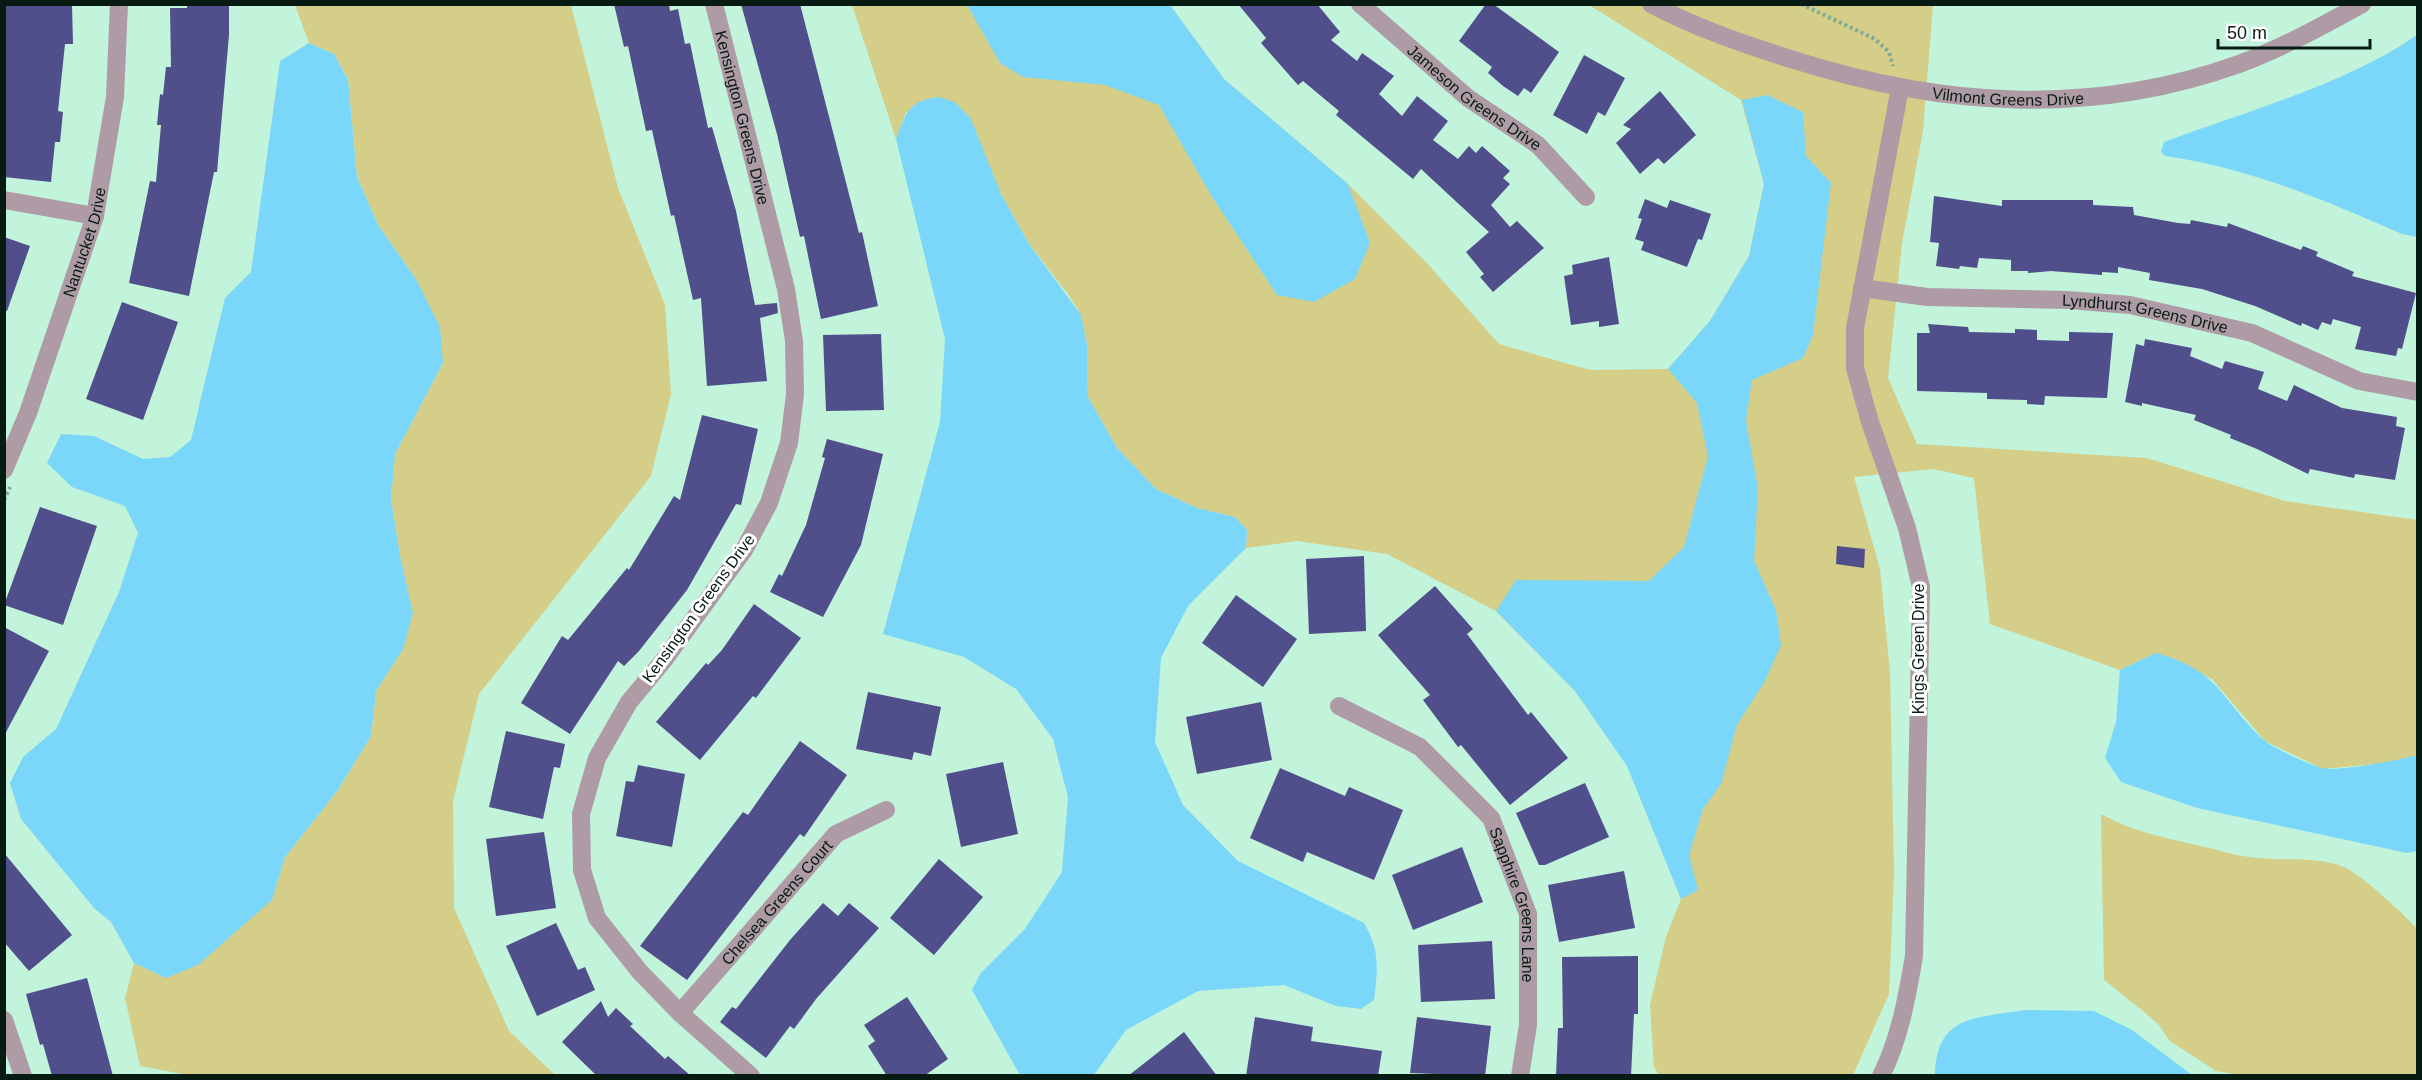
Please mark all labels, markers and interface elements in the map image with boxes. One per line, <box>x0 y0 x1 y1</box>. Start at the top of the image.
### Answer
scale bar <box>2218 12 2370 50</box>
text: 50 m <box>2227 23 2267 43</box>
street label: Kensington Greens Drive <box>712 29 772 206</box>
street label: Jameson Greens Drive <box>1404 41 1545 154</box>
street label: Vilmont Greens Drive <box>1931 84 2085 109</box>
street label: Nantucket Drive <box>60 186 109 299</box>
street label: Lyndhurst Greens Drive <box>2062 292 2230 336</box>
street label: Kensington Greens Drive <box>639 531 758 686</box>
street label: Kings Green Drive <box>1910 584 1927 714</box>
street label: Sapphire Greens Lane <box>1486 825 1536 983</box>
street label: Chelsea Greens Court <box>718 836 836 968</box>

